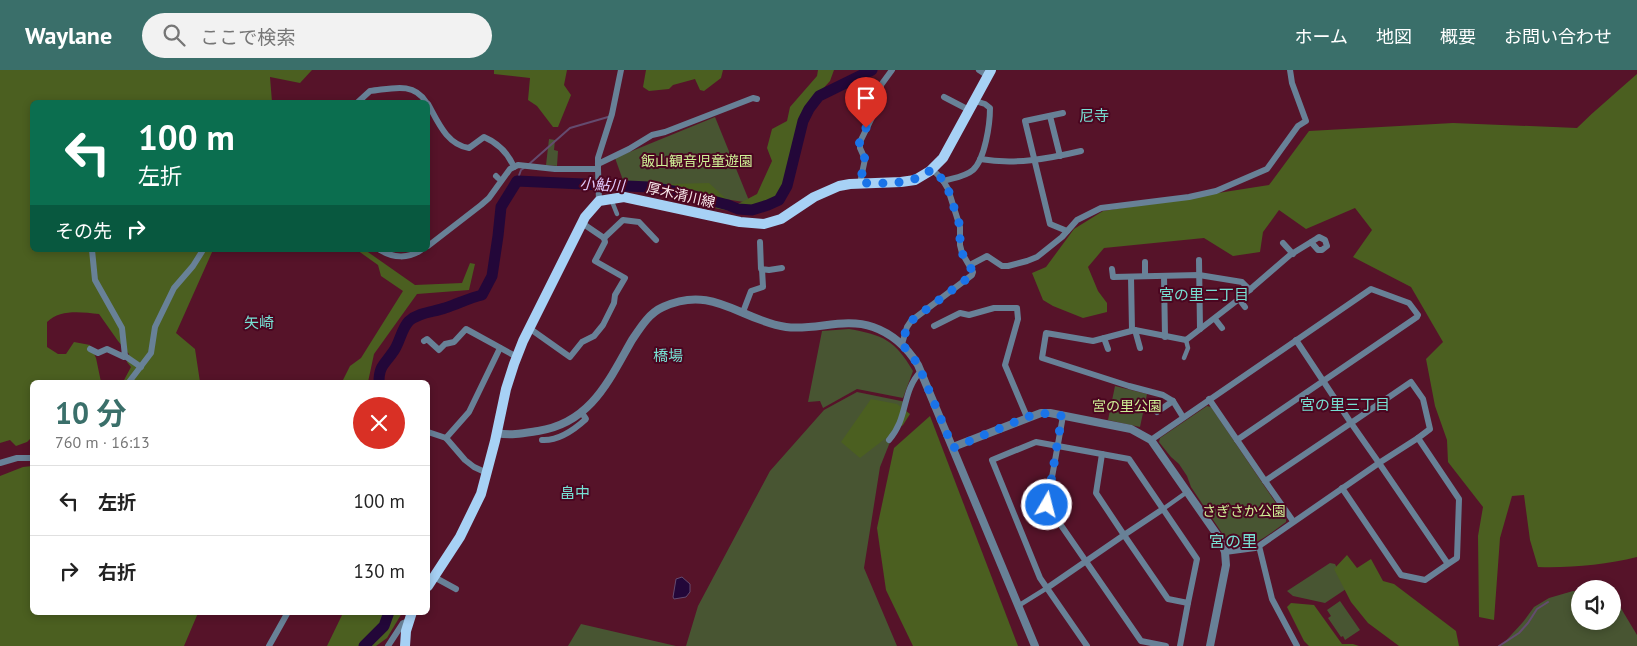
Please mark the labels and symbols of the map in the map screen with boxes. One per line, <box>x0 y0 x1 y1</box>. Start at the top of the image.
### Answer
pin <box>845 77 887 128</box>
district label: 尼寺 <box>1079 106 1109 125</box>
park label: 飯山観音児童遊園 <box>641 152 753 170</box>
water label: 小鮎川 <box>579 174 627 195</box>
street label: 厚木清川線 <box>645 178 717 212</box>
district label: 宮の里二丁目 <box>1159 285 1249 304</box>
district label: 矢崎 <box>244 313 274 332</box>
district label: 橋場 <box>653 346 683 365</box>
district label: 宮の里三丁目 <box>1300 395 1390 414</box>
park label: 宮の里公園 <box>1092 397 1162 415</box>
position arrow <box>1020 478 1072 530</box>
district label: 畠中 <box>560 483 590 502</box>
park label: さぎさか公園 <box>1202 502 1286 520</box>
district label: 宮の里 <box>1209 531 1257 551</box>

